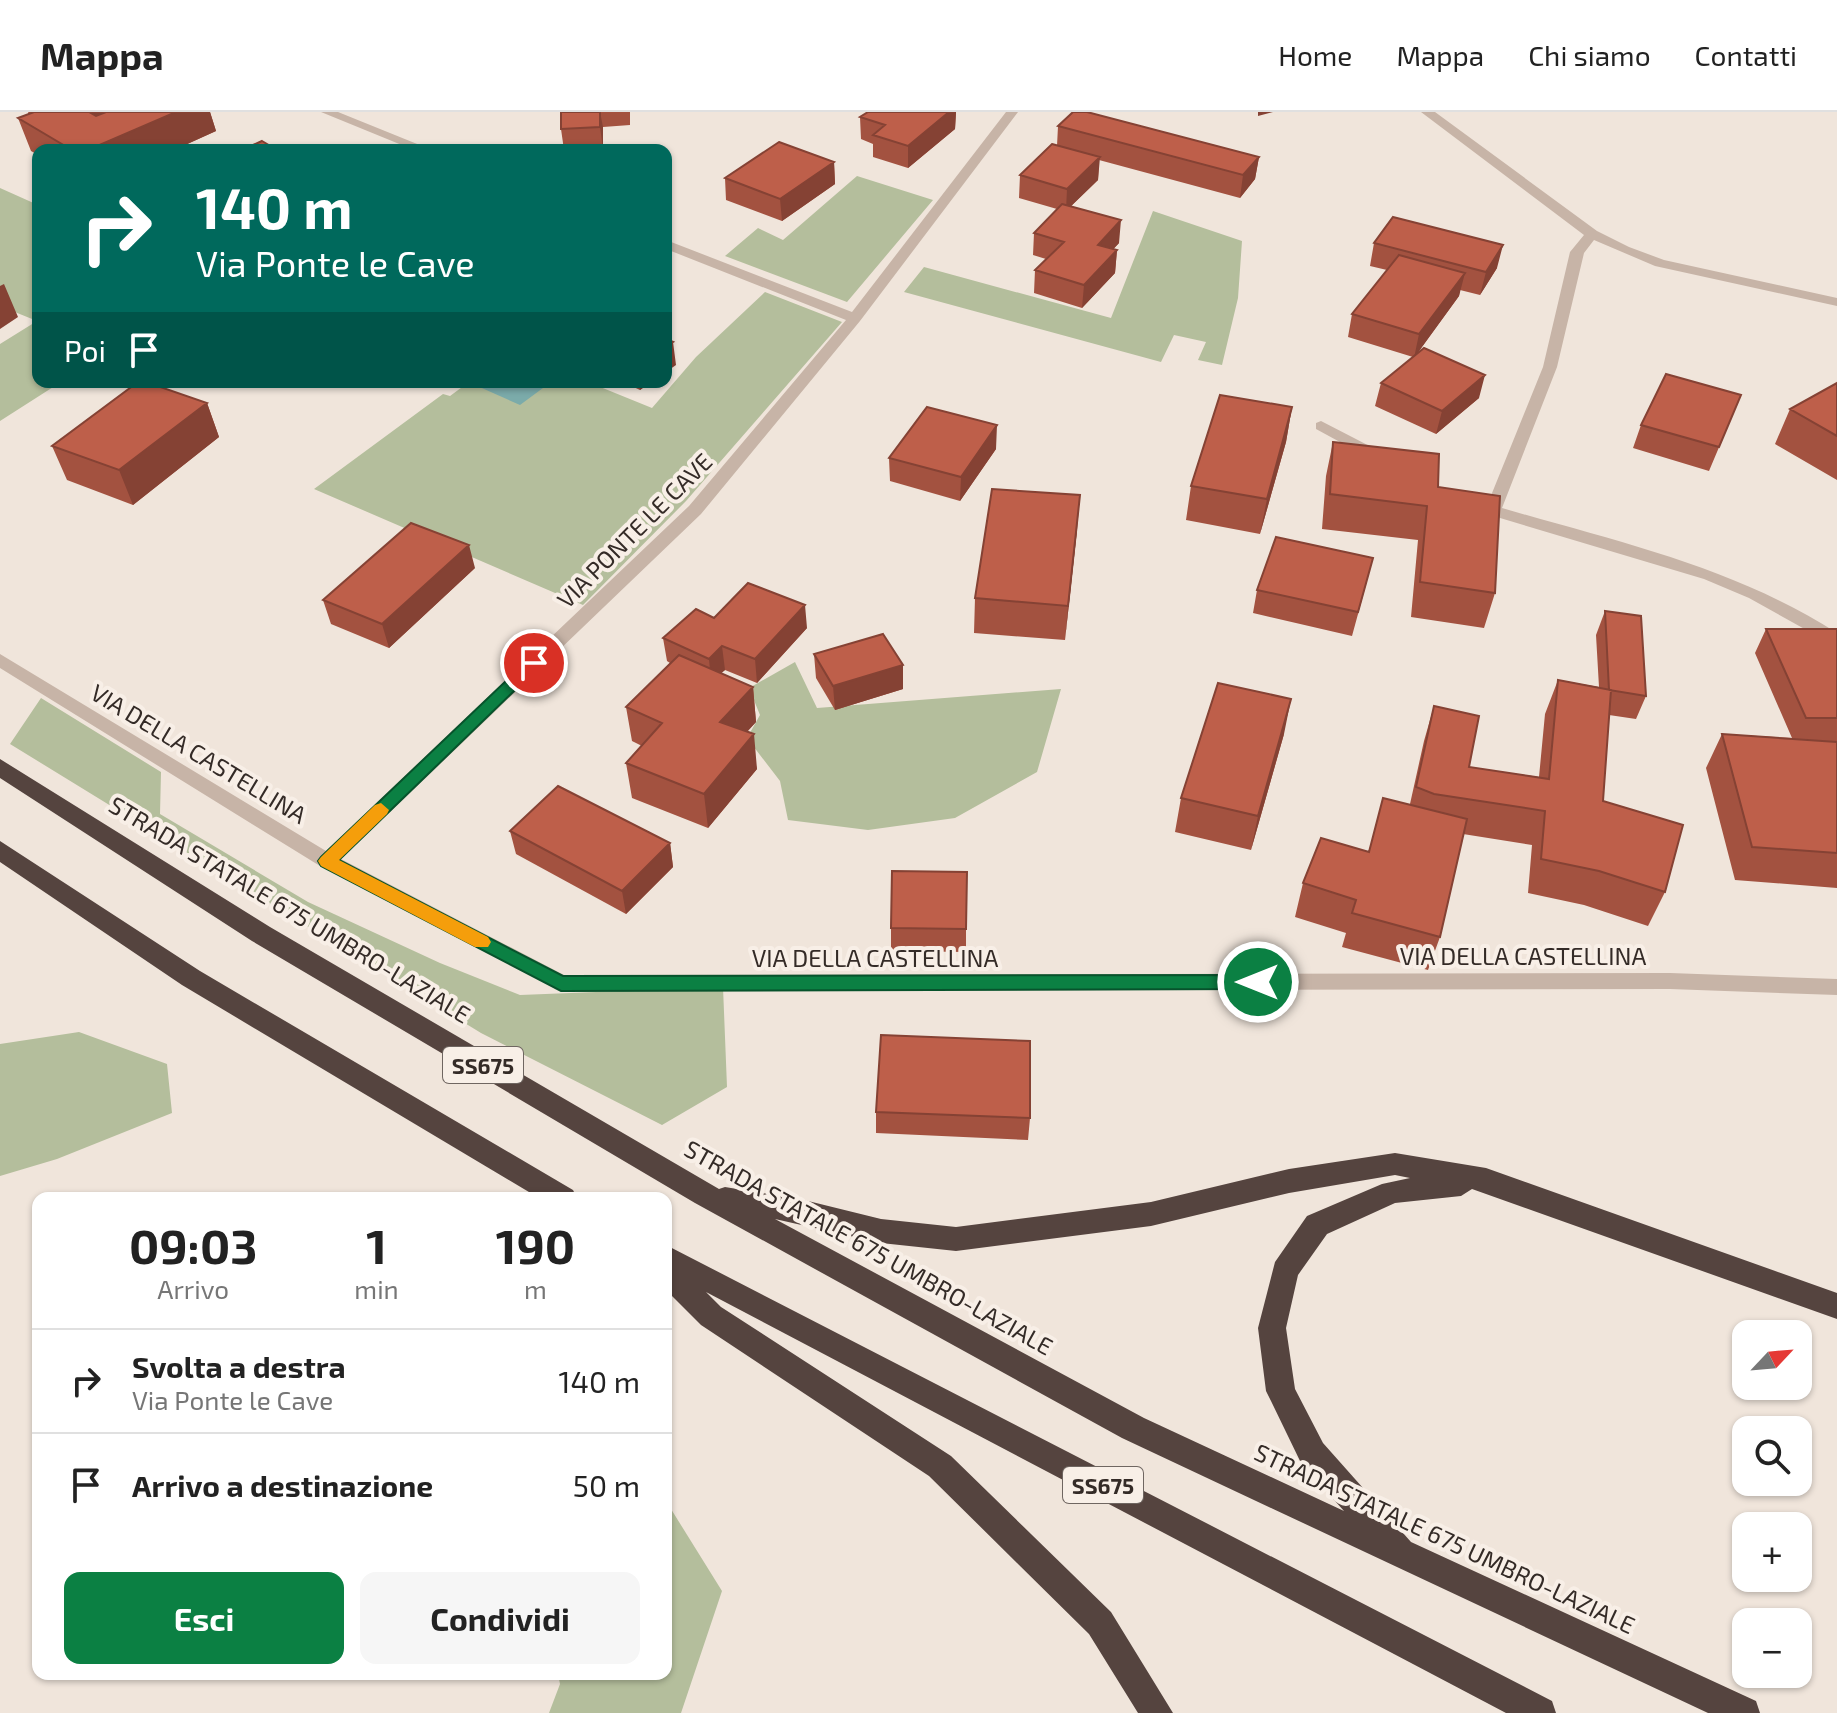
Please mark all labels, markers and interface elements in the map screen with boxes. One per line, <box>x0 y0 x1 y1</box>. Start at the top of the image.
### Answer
text: Mappa <box>40 32 164 78</box>
text: Home <box>1278 38 1352 72</box>
text: Mappa <box>1396 38 1484 72</box>
text: Chi siamo <box>1528 38 1651 72</box>
text: Contatti <box>1695 38 1797 72</box>
text: 140 m <box>196 173 353 240</box>
icon: right <box>64 176 168 280</box>
text: Via Ponte le Cave <box>196 241 475 284</box>
icon: arrive <box>122 328 166 372</box>
text: Poi <box>64 332 106 368</box>
street label: VIA PONTE LE CAVE <box>550 446 718 614</box>
pin <box>500 629 568 697</box>
icon: arrive <box>512 641 556 685</box>
street label: VIA DELLA CASTELLINA <box>86 677 312 829</box>
street label: STRADA STATALE 675 UMBRO-LAZIALE <box>104 789 476 1029</box>
position arrow <box>1216 940 1300 1024</box>
street label: VIA DELLA CASTELLINA <box>1400 941 1646 970</box>
street label: VIA DELLA CASTELLINA <box>752 943 998 972</box>
road number: SS675 <box>443 1047 523 1083</box>
street label: STRADA STATALE 675 UMBRO-LAZIALE <box>680 1133 1058 1361</box>
text: 09:03 <box>129 1216 257 1274</box>
text: 1 <box>366 1216 387 1274</box>
text: 190 <box>496 1216 575 1274</box>
text: Arrivo <box>157 1273 229 1304</box>
text: min <box>354 1273 399 1304</box>
text: m <box>524 1273 547 1304</box>
north arrow <box>1732 1320 1812 1400</box>
map controls <box>1732 1320 1812 1688</box>
text: Svolta a destra <box>132 1348 346 1384</box>
icon: right <box>64 1359 108 1403</box>
text: 140 m <box>559 1363 640 1399</box>
text: Via Ponte le Cave <box>132 1384 333 1415</box>
button: search <box>1732 1416 1812 1496</box>
street label: STRADA STATALE 675 UMBRO-LAZIALE <box>1250 1437 1640 1639</box>
icon: arrive <box>64 1463 108 1507</box>
text: Arrivo a destinazione <box>132 1467 433 1503</box>
text: 50 m <box>573 1467 640 1503</box>
road number: SS675 <box>1063 1467 1143 1503</box>
button: + <box>1732 1512 1812 1592</box>
button: Esci <box>64 1572 344 1664</box>
button: Condividi <box>360 1572 640 1664</box>
button: − <box>1732 1608 1812 1688</box>

